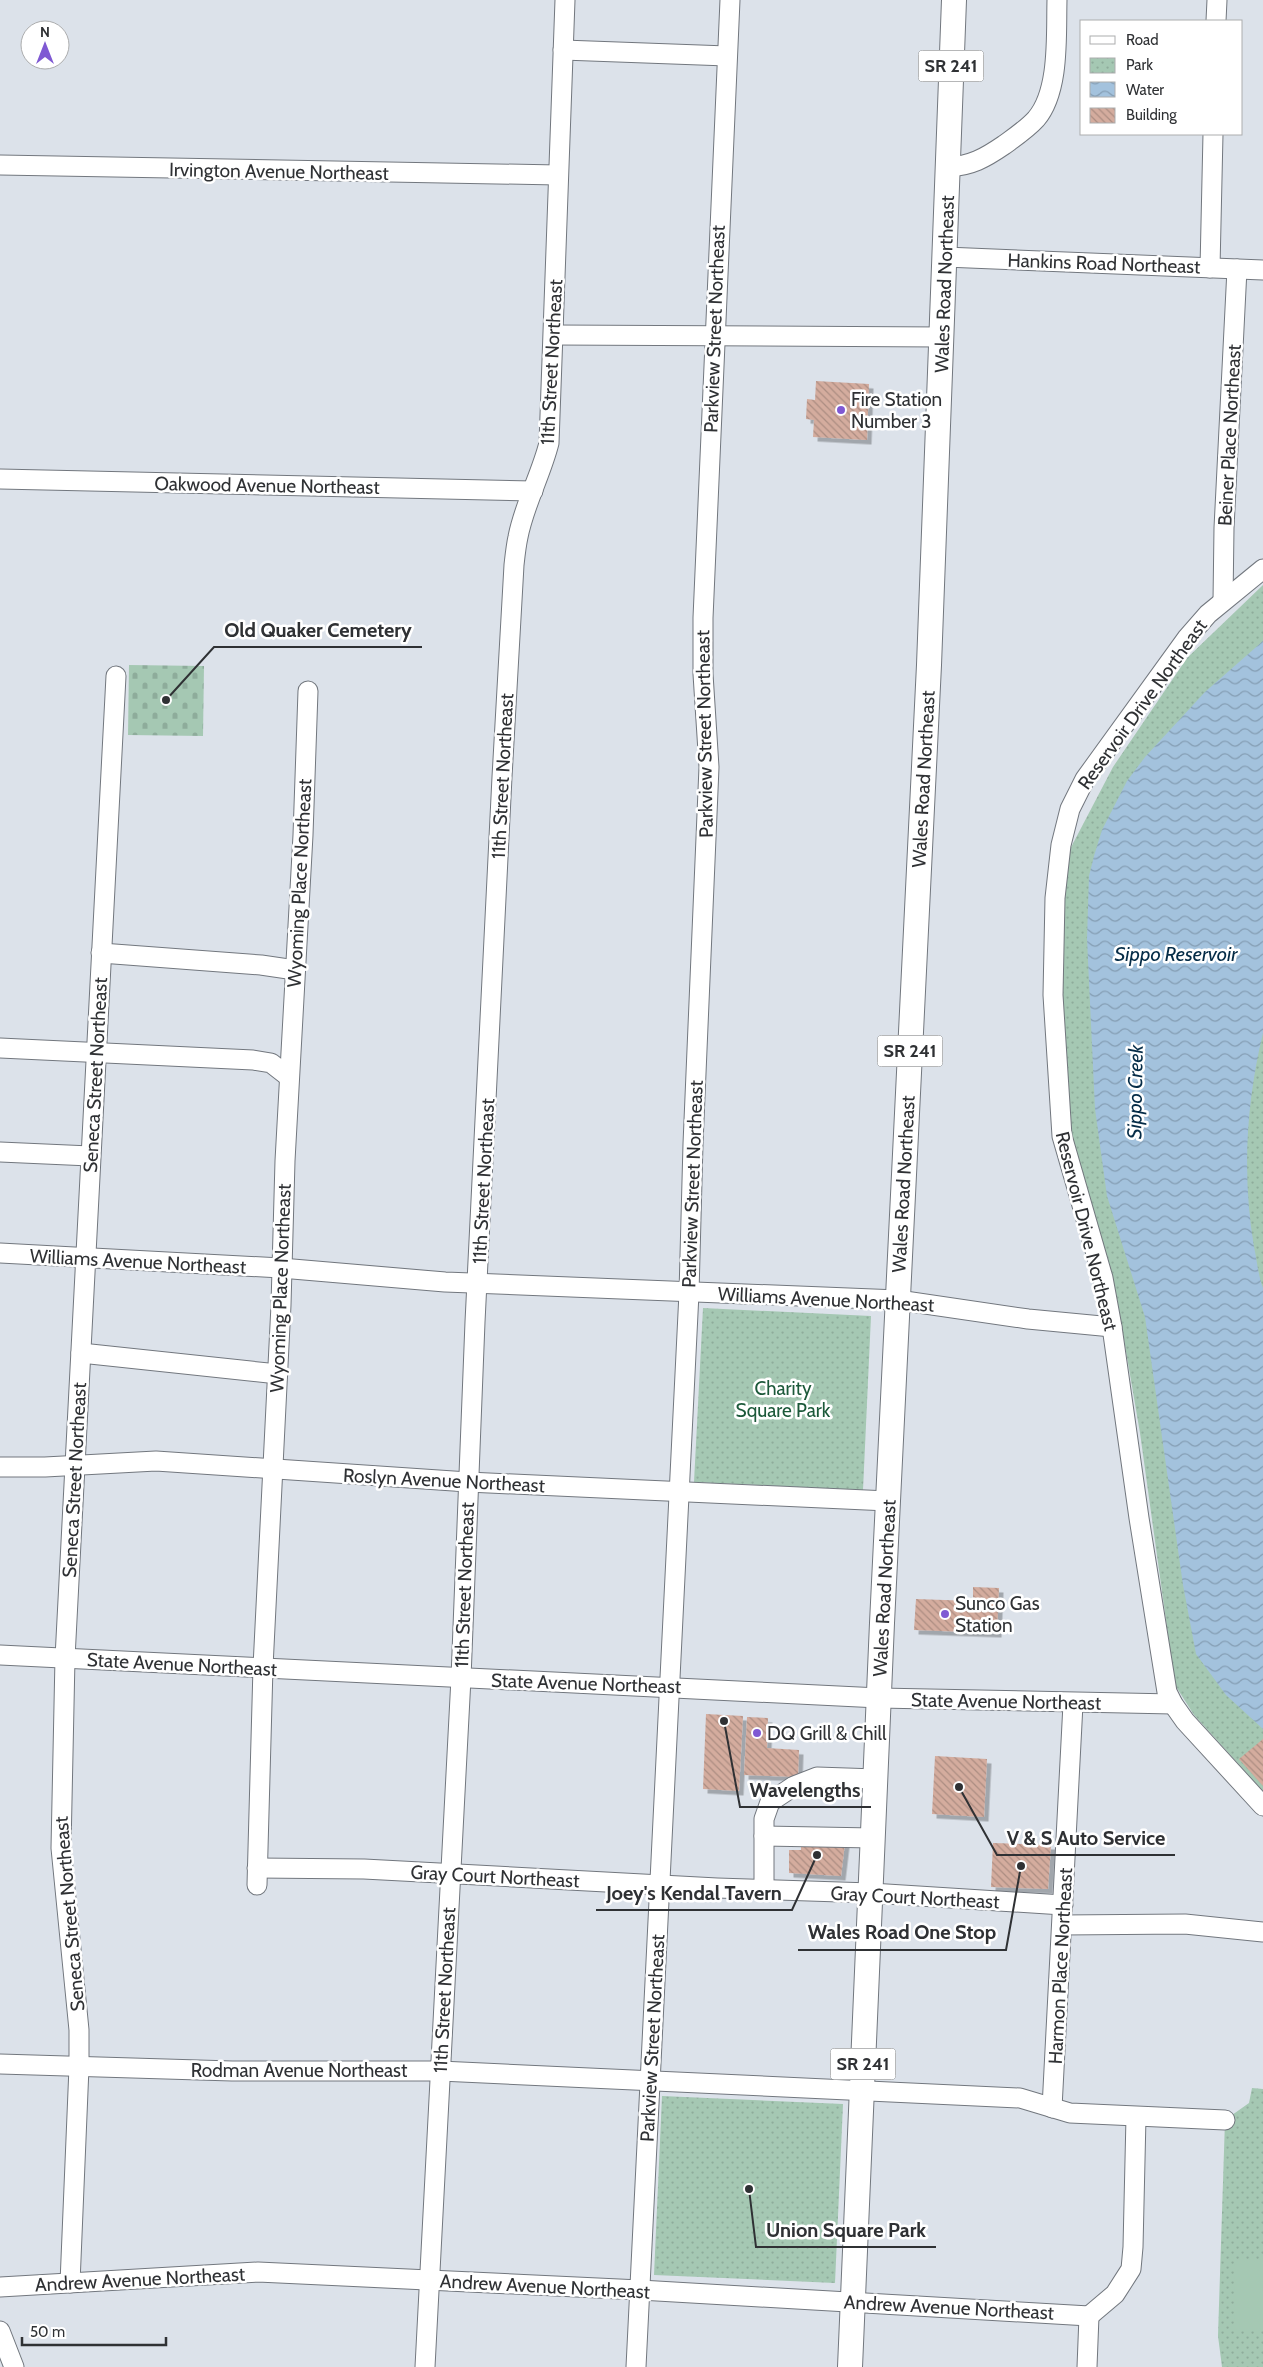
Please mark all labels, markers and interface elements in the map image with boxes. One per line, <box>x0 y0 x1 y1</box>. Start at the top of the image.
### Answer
north arrow <box>20 20 70 70</box>
legend <box>1080 20 1243 135</box>
text: N <box>40 23 50 41</box>
text: Road <box>1126 31 1159 49</box>
road number: SR 241 <box>918 50 984 82</box>
text: Park <box>1126 56 1153 74</box>
text: Water <box>1126 81 1164 99</box>
text: Building <box>1126 106 1177 124</box>
street label: Irvington Avenue Northeast <box>169 158 390 185</box>
street label: Wales Road Northeast <box>930 194 959 373</box>
street label: Parkview Street Northeast <box>699 224 730 433</box>
street label: Hankins Road Northeast <box>1007 249 1201 278</box>
street label: 11th Street Northeast <box>536 278 567 445</box>
street label: Beiner Place Northeast <box>1213 343 1246 526</box>
place label: Fire Station Number 3 <box>851 388 942 433</box>
marker: Fire Station Number 3 <box>835 404 847 416</box>
street label: Oakwood Avenue Northeast <box>154 472 380 499</box>
callout: Old Quaker Cemetery <box>214 612 422 647</box>
street label: Reservoir Drive Northeast <box>1073 614 1212 794</box>
text: Old Quaker Cemetery <box>224 618 412 642</box>
street label: Parkview Street Northeast <box>691 629 718 838</box>
street label: Wales Road Northeast <box>907 689 940 868</box>
street label: 11th Street Northeast <box>487 692 518 859</box>
street label: Wyoming Place Northeast <box>283 777 316 988</box>
water label: Sippo Reservoir <box>1115 942 1238 966</box>
street label: Seneca Street Northeast <box>79 976 112 1173</box>
road number: SR 241 <box>878 1036 942 1066</box>
water label: Sippo Creek <box>1122 1043 1148 1139</box>
street label: Parkview Street Northeast <box>677 1079 708 1288</box>
street label: Wales Road Northeast <box>887 1094 920 1273</box>
street label: 11th Street Northeast <box>468 1097 499 1264</box>
street label: Reservoir Drive Northeast <box>1051 1129 1123 1334</box>
street label: Wyoming Place Northeast <box>265 1183 296 1393</box>
street label: Williams Avenue Northeast <box>29 1244 247 1279</box>
street label: Williams Avenue Northeast <box>717 1282 935 1317</box>
park label: Charity Square Park <box>736 1377 831 1422</box>
street label: Seneca Street Northeast <box>58 1381 91 1578</box>
street label: Roslyn Avenue Northeast <box>342 1464 546 1497</box>
street label: Wales Road Northeast <box>868 1498 901 1677</box>
street label: 11th Street Northeast <box>450 1501 479 1668</box>
place label: Sunco Gas Station <box>955 1592 1040 1637</box>
marker: Sunco Gas Station <box>939 1608 951 1620</box>
street label: State Avenue Northeast <box>86 1648 278 1681</box>
street label: State Avenue Northeast <box>490 1669 682 1698</box>
street label: State Avenue Northeast <box>911 1688 1102 1715</box>
place label: DQ Grill & Chill <box>767 1722 887 1745</box>
marker: DQ Grill & Chill <box>751 1727 763 1739</box>
callout: Wavelengths <box>740 1772 871 1807</box>
text: Wavelengths <box>749 1778 861 1802</box>
street label: Seneca Street Northeast <box>49 1815 89 2012</box>
callout: V & S Auto Service <box>997 1820 1175 1855</box>
text: V & S Auto Service <box>1007 1826 1165 1850</box>
street label: Gray Court Northeast <box>410 1861 581 1892</box>
street label: Harmon Place Northeast <box>1044 1867 1077 2065</box>
callout: Joey's Kendal Tavern <box>596 1875 792 1910</box>
text: Joey's Kendal Tavern <box>605 1881 782 1905</box>
street label: Gray Court Northeast <box>830 1882 1001 1913</box>
street label: 11th Street Northeast <box>429 1906 460 2073</box>
callout: Wales Road One Stop <box>798 1915 1006 1950</box>
text: Wales Road One Stop <box>808 1920 996 1944</box>
street label: Parkview Street Northeast <box>636 1933 669 2142</box>
road number: SR 241 <box>830 2048 896 2080</box>
street label: Rodman Avenue Northeast <box>191 2059 408 2082</box>
callout: Union Square Park <box>756 2212 936 2247</box>
text: Union Square Park <box>766 2218 926 2242</box>
street label: Andrew Avenue Northeast <box>34 2262 246 2296</box>
street label: Andrew Avenue Northeast <box>439 2270 651 2304</box>
street label: Andrew Avenue Northeast <box>843 2291 1055 2325</box>
scale bar <box>22 2314 166 2346</box>
text: 50 m <box>30 2323 65 2341</box>

